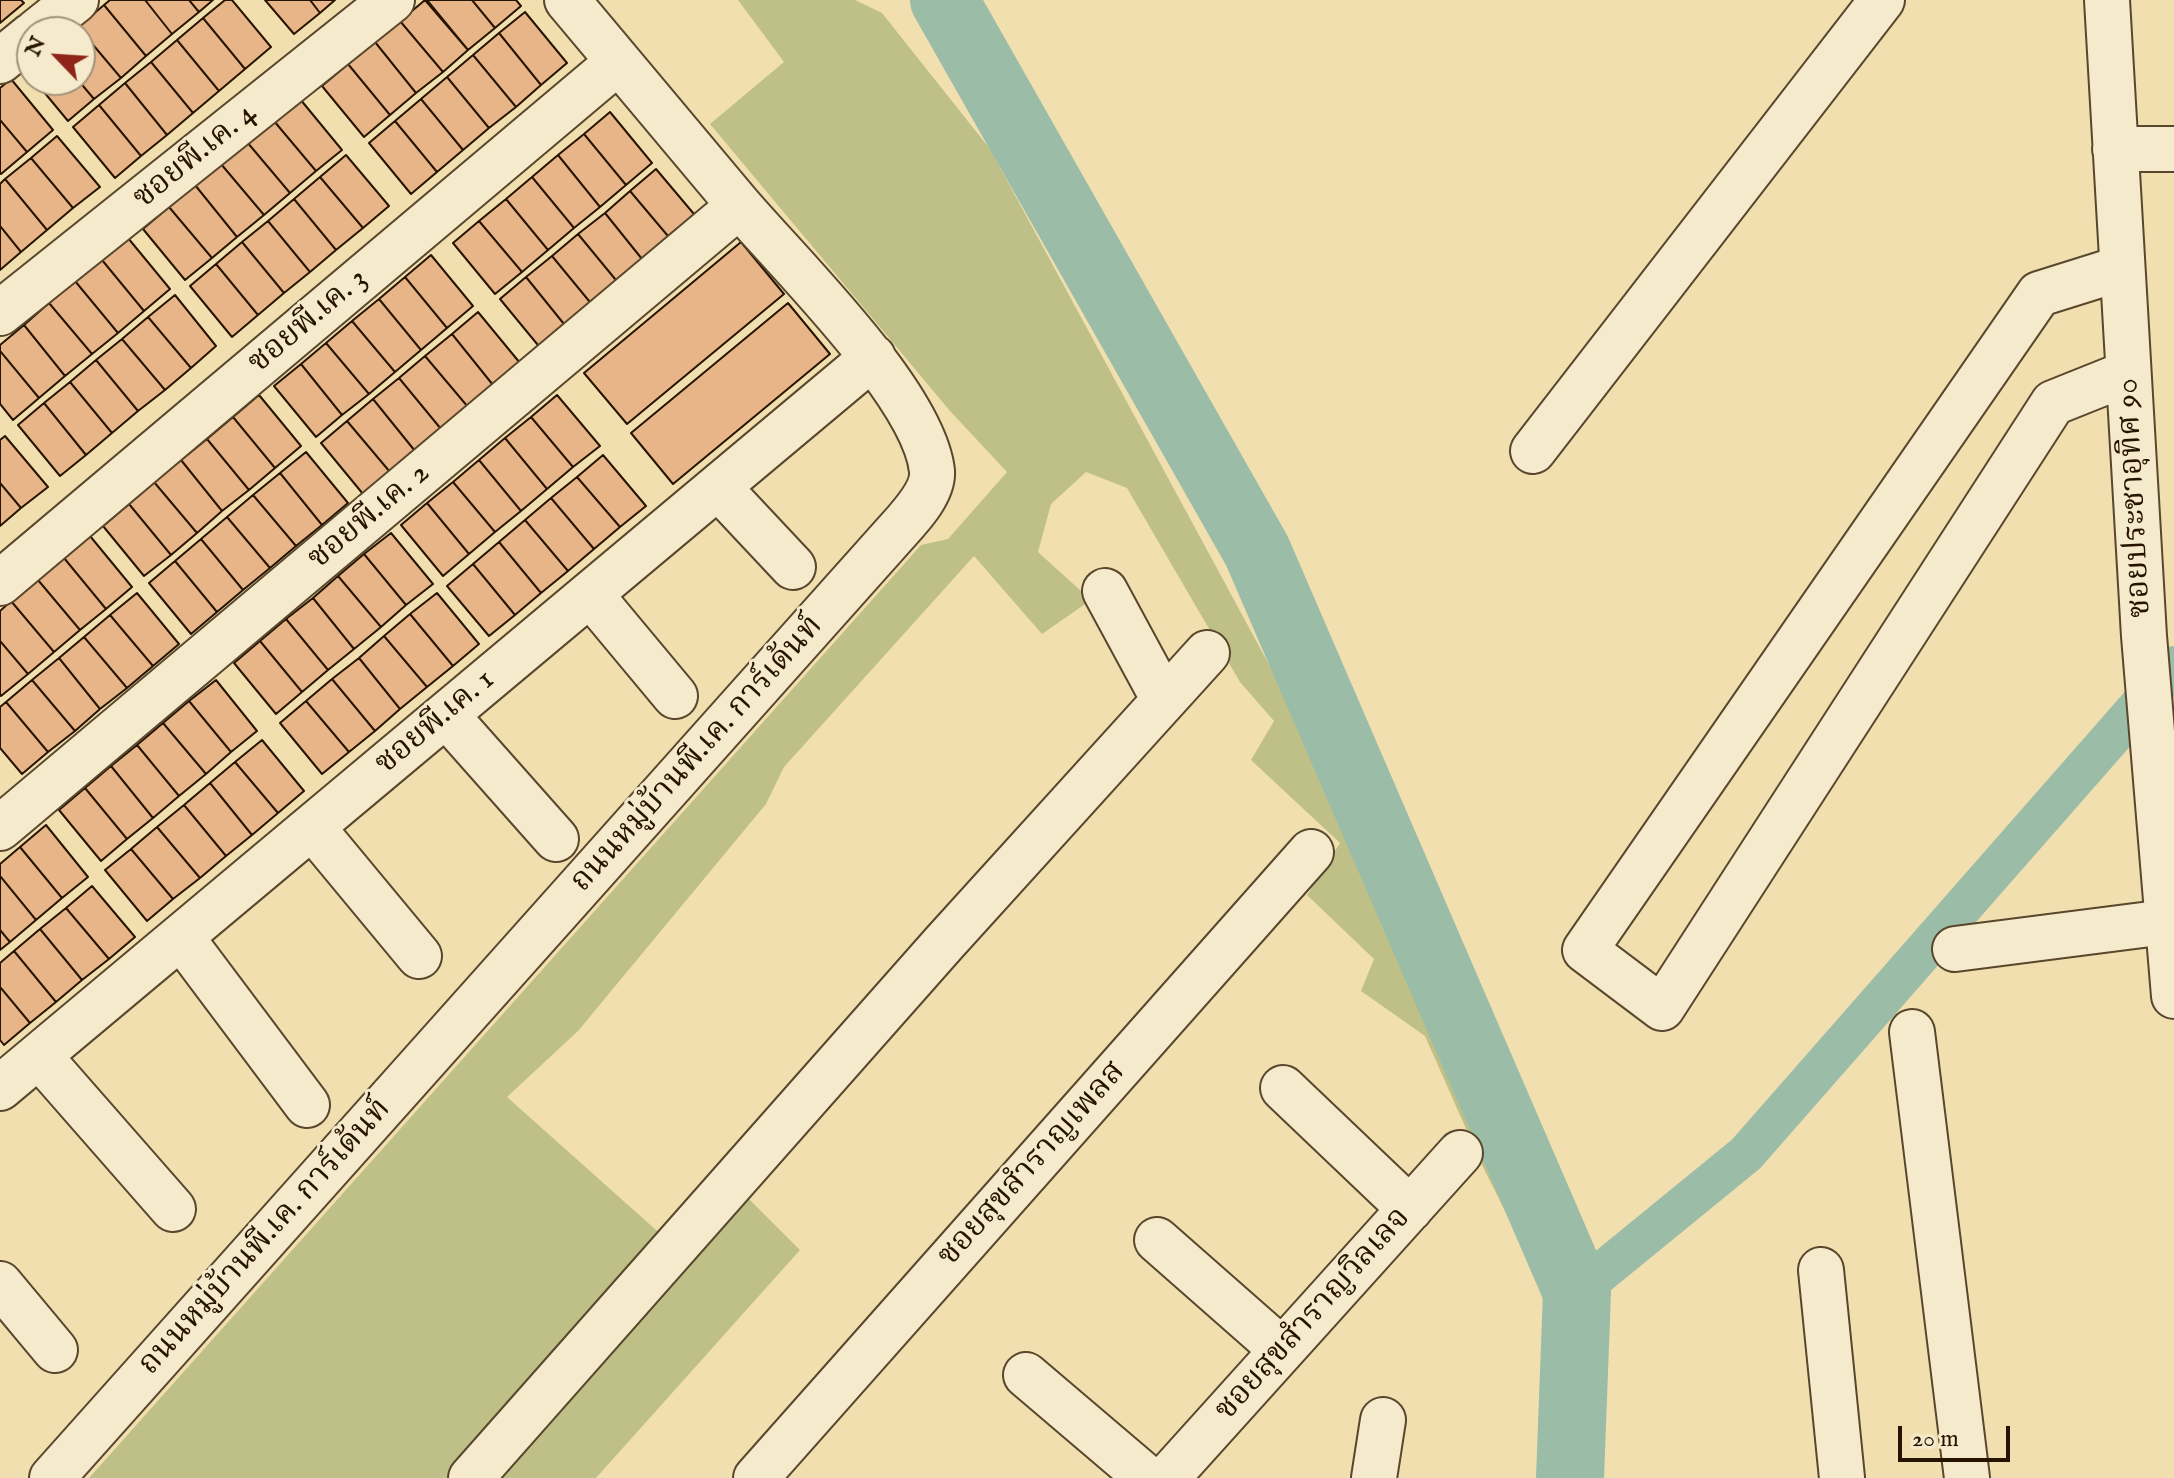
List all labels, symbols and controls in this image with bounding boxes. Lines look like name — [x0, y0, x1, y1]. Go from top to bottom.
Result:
north arrow — [16, 16, 96, 96]
text: N — [19, 32, 53, 61]
street label: ซอยพี.เค. 4 — [126, 96, 266, 218]
street label: ซอยพี.เค. 3 — [241, 261, 377, 383]
street label: ซอยประชาอุทิศ 90 — [2111, 377, 2161, 619]
street label: ซอยพี.เค. 2 — [301, 455, 439, 579]
street label: ถนนหมู่บ้านพี.เค. การ์เด้นท์ — [564, 609, 832, 901]
street label: ซอยพี.เค. 1 — [368, 662, 504, 784]
street label: ซอยสุขสำราญเพลส — [931, 1055, 1135, 1275]
street label: ถนนหมู่บ้านพี.เค. การ์เด้นท์ — [132, 1092, 400, 1384]
street label: ซอยสุขสำราญวิลเลจ — [1208, 1200, 1420, 1430]
scale bar — [1902, 1410, 2014, 1460]
text: 20 m — [1912, 1424, 1959, 1455]

